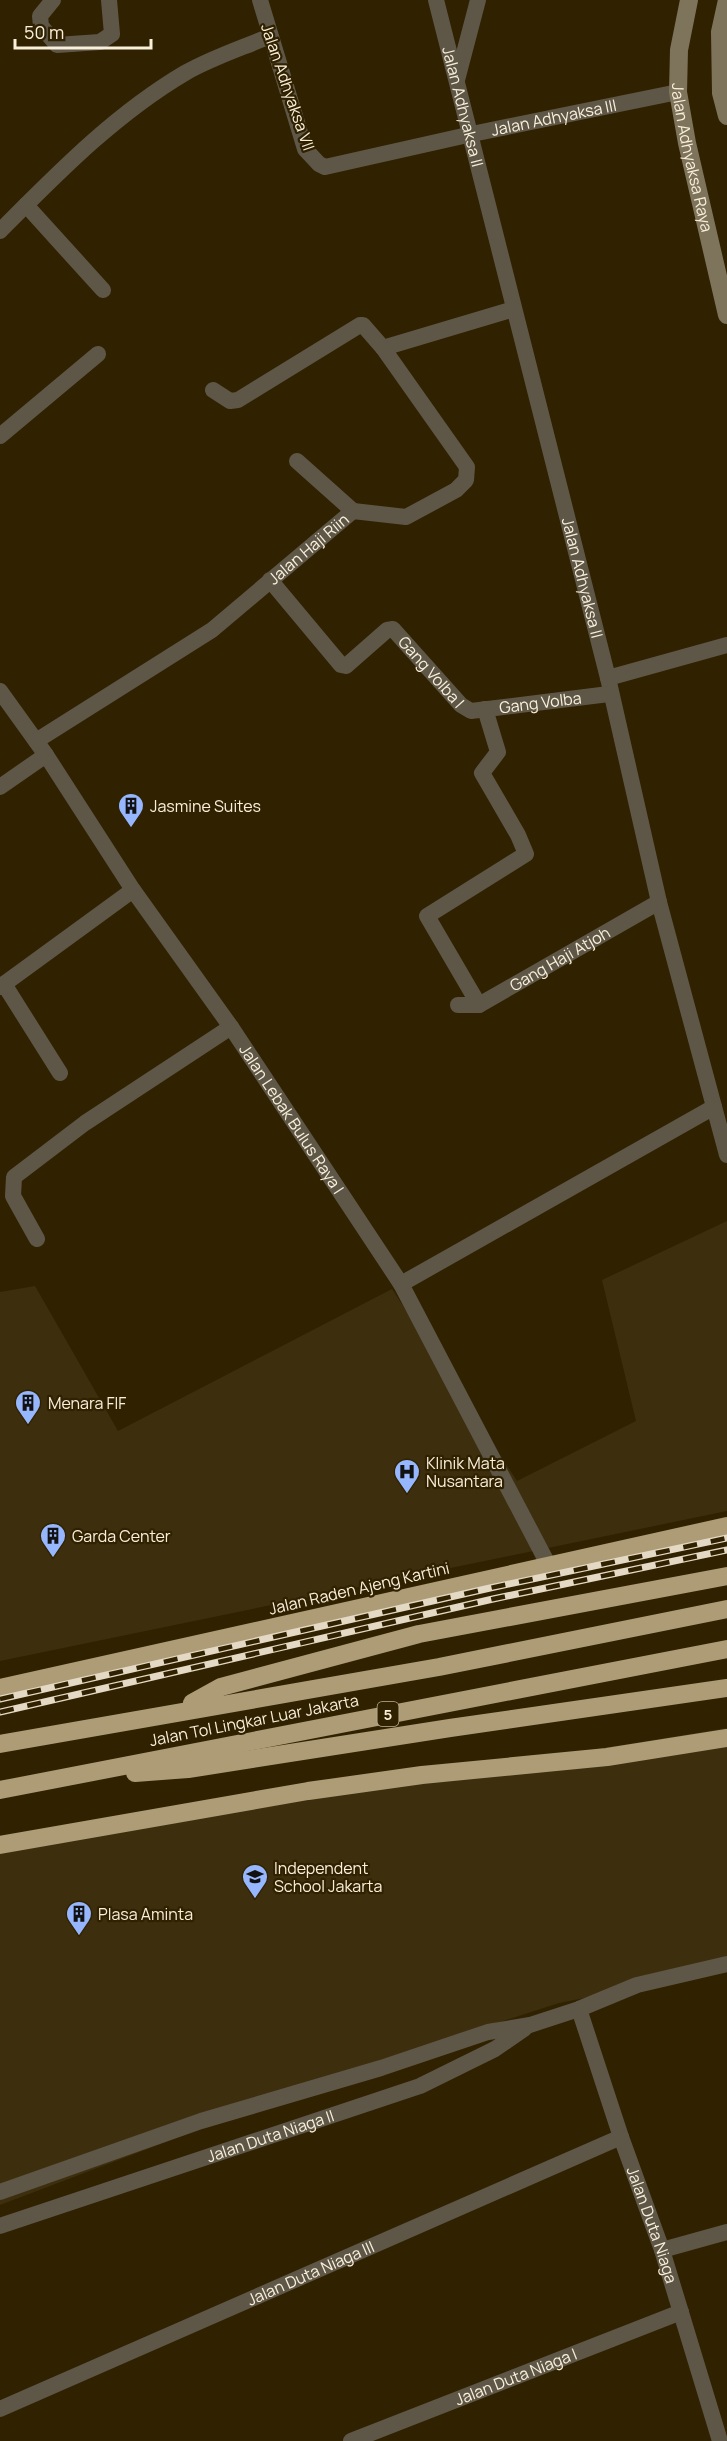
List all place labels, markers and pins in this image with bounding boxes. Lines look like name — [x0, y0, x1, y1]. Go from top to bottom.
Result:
building icon: Jasmine Suites — [116, 791, 146, 829]
place label: Jasmine Suites — [150, 795, 261, 817]
building icon: Menara FIF — [13, 1388, 43, 1426]
place label: Menara FIF — [48, 1392, 126, 1414]
place label: Klinik Mata Nusantara — [426, 1452, 505, 1492]
hospital icon: Klinik Mata Nusantara — [392, 1457, 422, 1495]
building icon: Garda Center — [38, 1521, 68, 1559]
place label: Garda Center — [72, 1525, 171, 1547]
place label: Independent School Jakarta — [274, 1857, 382, 1897]
school or university icon: Independent School Jakarta — [240, 1862, 270, 1900]
building icon: Plasa Aminta — [64, 1899, 94, 1937]
place label: Plasa Aminta — [98, 1903, 193, 1925]

